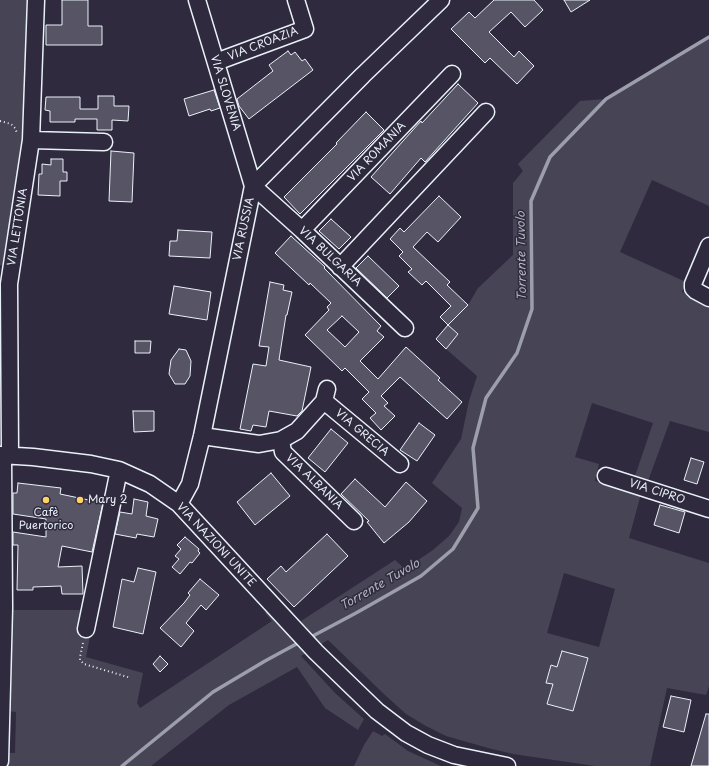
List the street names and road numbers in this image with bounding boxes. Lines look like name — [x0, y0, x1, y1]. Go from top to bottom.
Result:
street label: VIA CROAZIA — [226, 25, 300, 63]
street label: VIA SLOVENIA — [207, 53, 243, 133]
street label: VIA ROMANIA — [345, 119, 409, 185]
street label: VIA LETTONIA — [5, 187, 31, 267]
street label: VIA RUSSIA — [231, 196, 257, 262]
street label: VIA BULGARIA — [296, 225, 364, 289]
street label: VIA GRECIA — [332, 407, 392, 459]
street label: VIA ALBANIA — [283, 452, 345, 512]
street label: VIA CIPRO — [627, 477, 687, 507]
street label: VIA NAZIONI UNITE — [174, 500, 258, 590]

